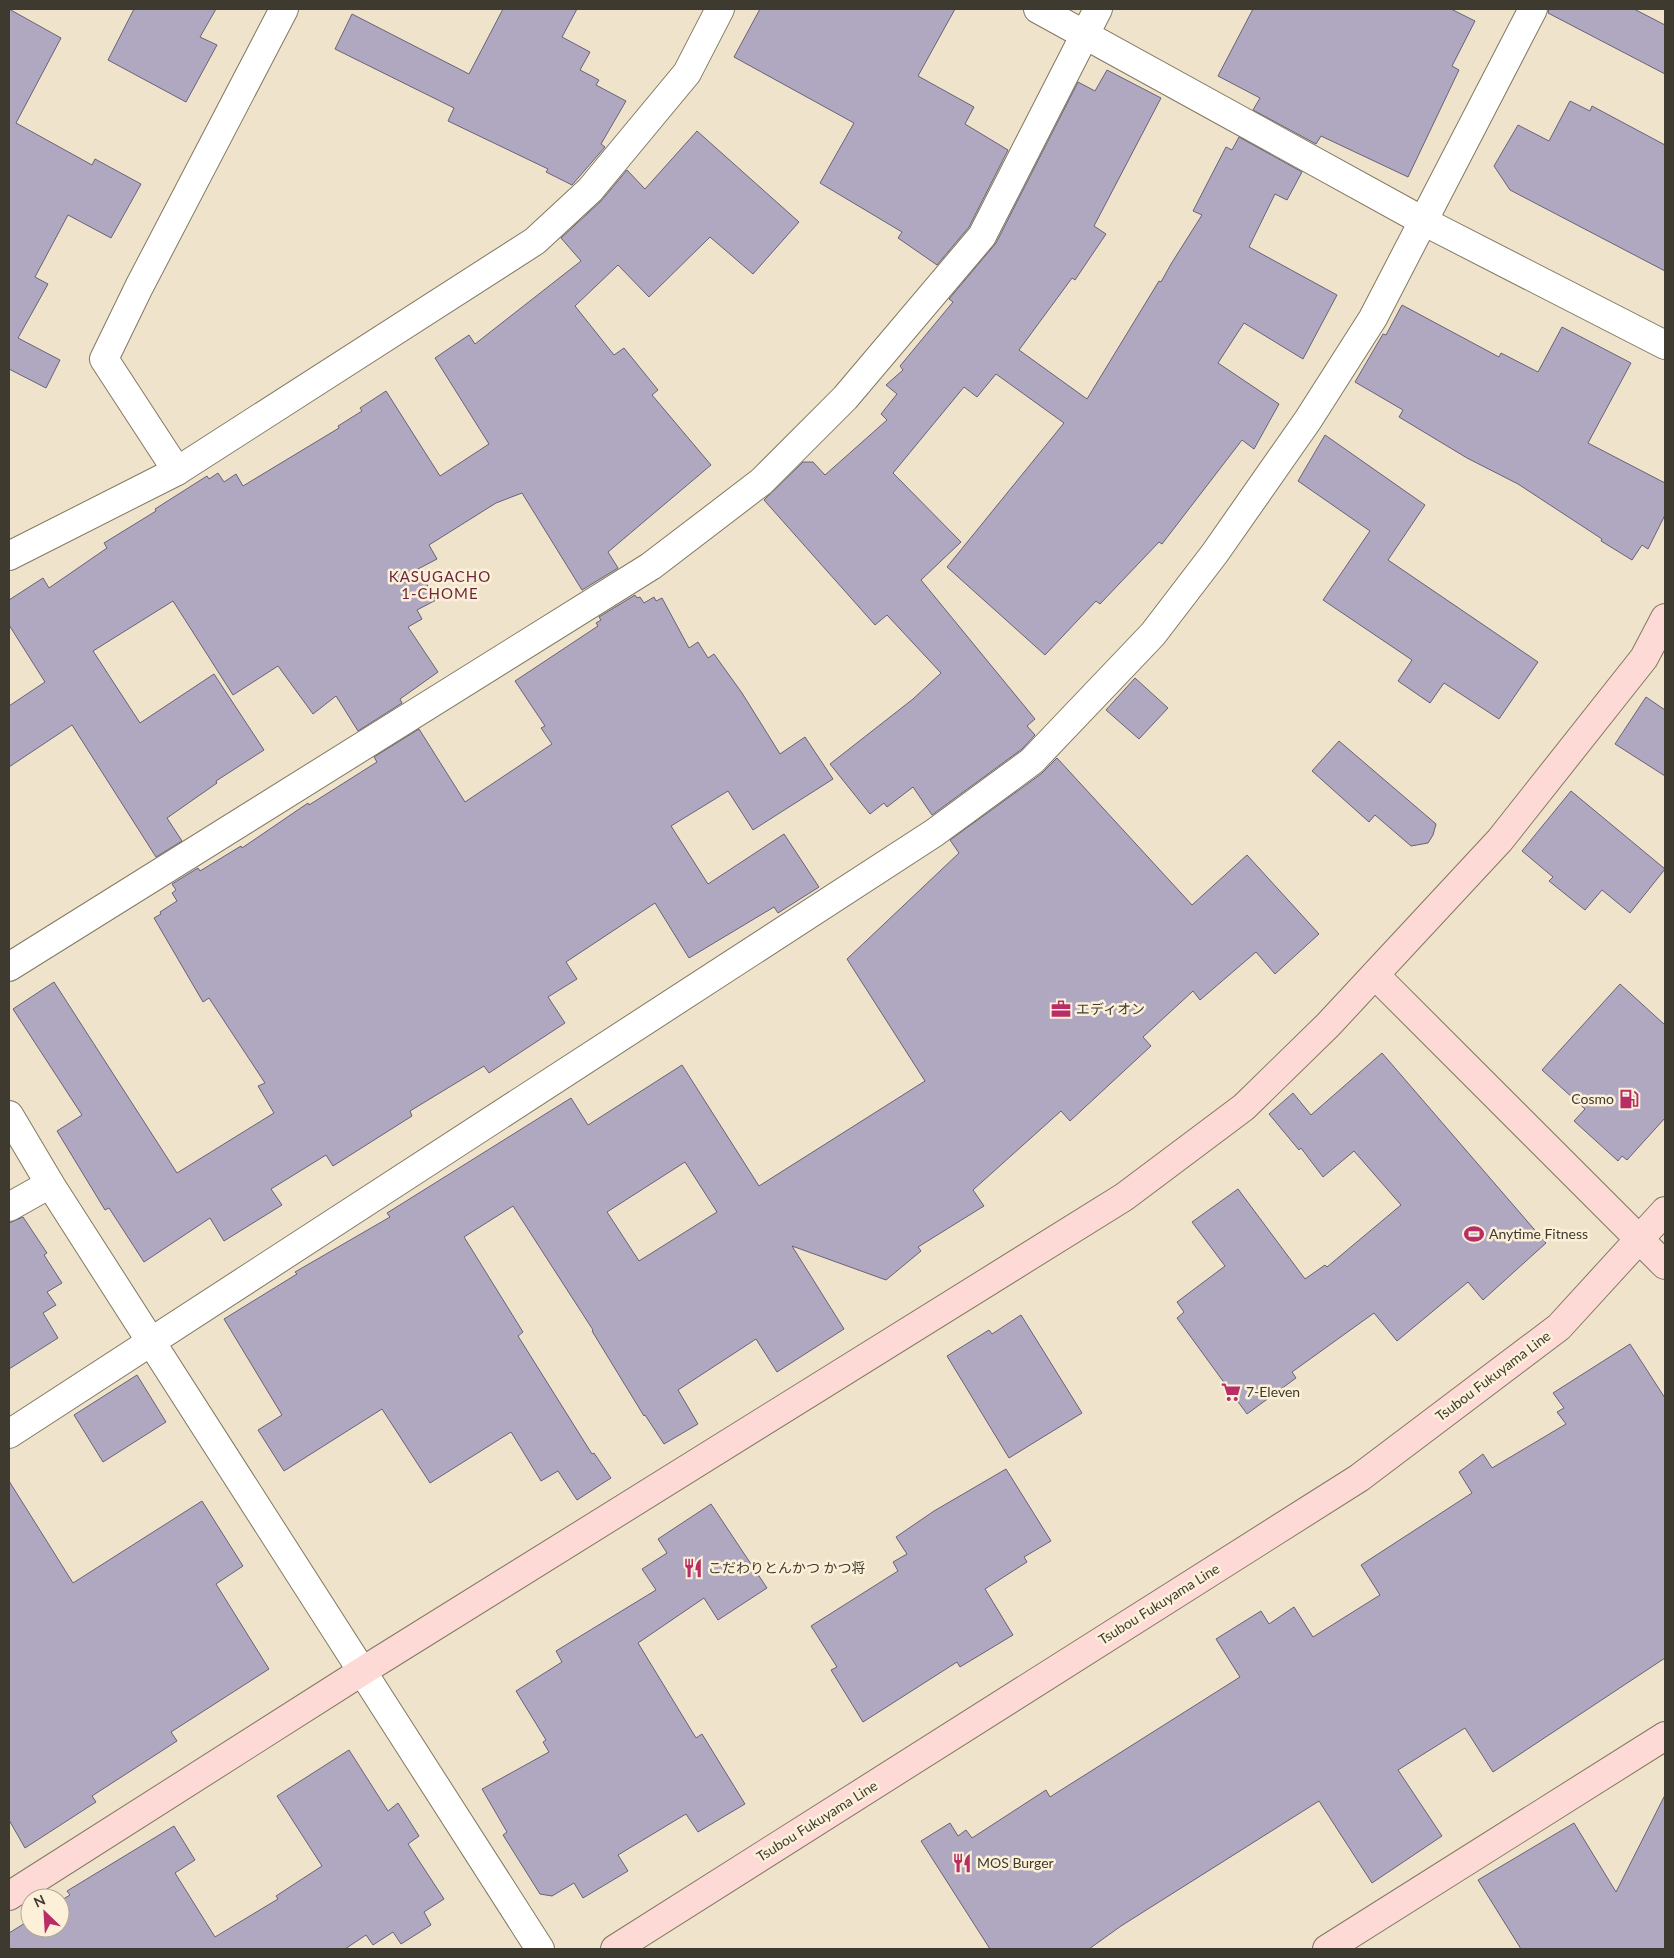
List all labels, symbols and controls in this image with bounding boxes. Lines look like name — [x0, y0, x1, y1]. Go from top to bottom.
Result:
district label: KASUGACHO 1-CHOME — [389, 567, 491, 602]
office icon: エディオン — [1050, 998, 1072, 1020]
place label: エディオン — [1076, 1000, 1145, 1017]
fuel station icon: Cosmo — [1618, 1088, 1640, 1110]
place label: Cosmo — [1571, 1090, 1614, 1107]
sports icon: Anytime Fitness — [1463, 1223, 1485, 1245]
place label: Anytime Fitness — [1489, 1225, 1588, 1242]
street label: Tsubou Fukuyama Line — [1432, 1327, 1554, 1424]
supermarket icon: 7-Eleven — [1220, 1381, 1242, 1403]
place label: 7-Eleven — [1246, 1383, 1300, 1400]
restaurant icon: こだわりとんかつ かつ将 — [682, 1557, 704, 1579]
place label: こだわりとんかつ かつ将 — [708, 1559, 866, 1576]
street label: Tsubou Fukuyama Line — [1095, 1559, 1222, 1648]
street label: Tsubou Fukuyama Line — [753, 1776, 880, 1865]
restaurant icon: MOS Burger — [951, 1852, 973, 1874]
place label: MOS Burger — [977, 1854, 1054, 1871]
north arrow — [20, 1888, 70, 1938]
text: N — [31, 1891, 48, 1911]

